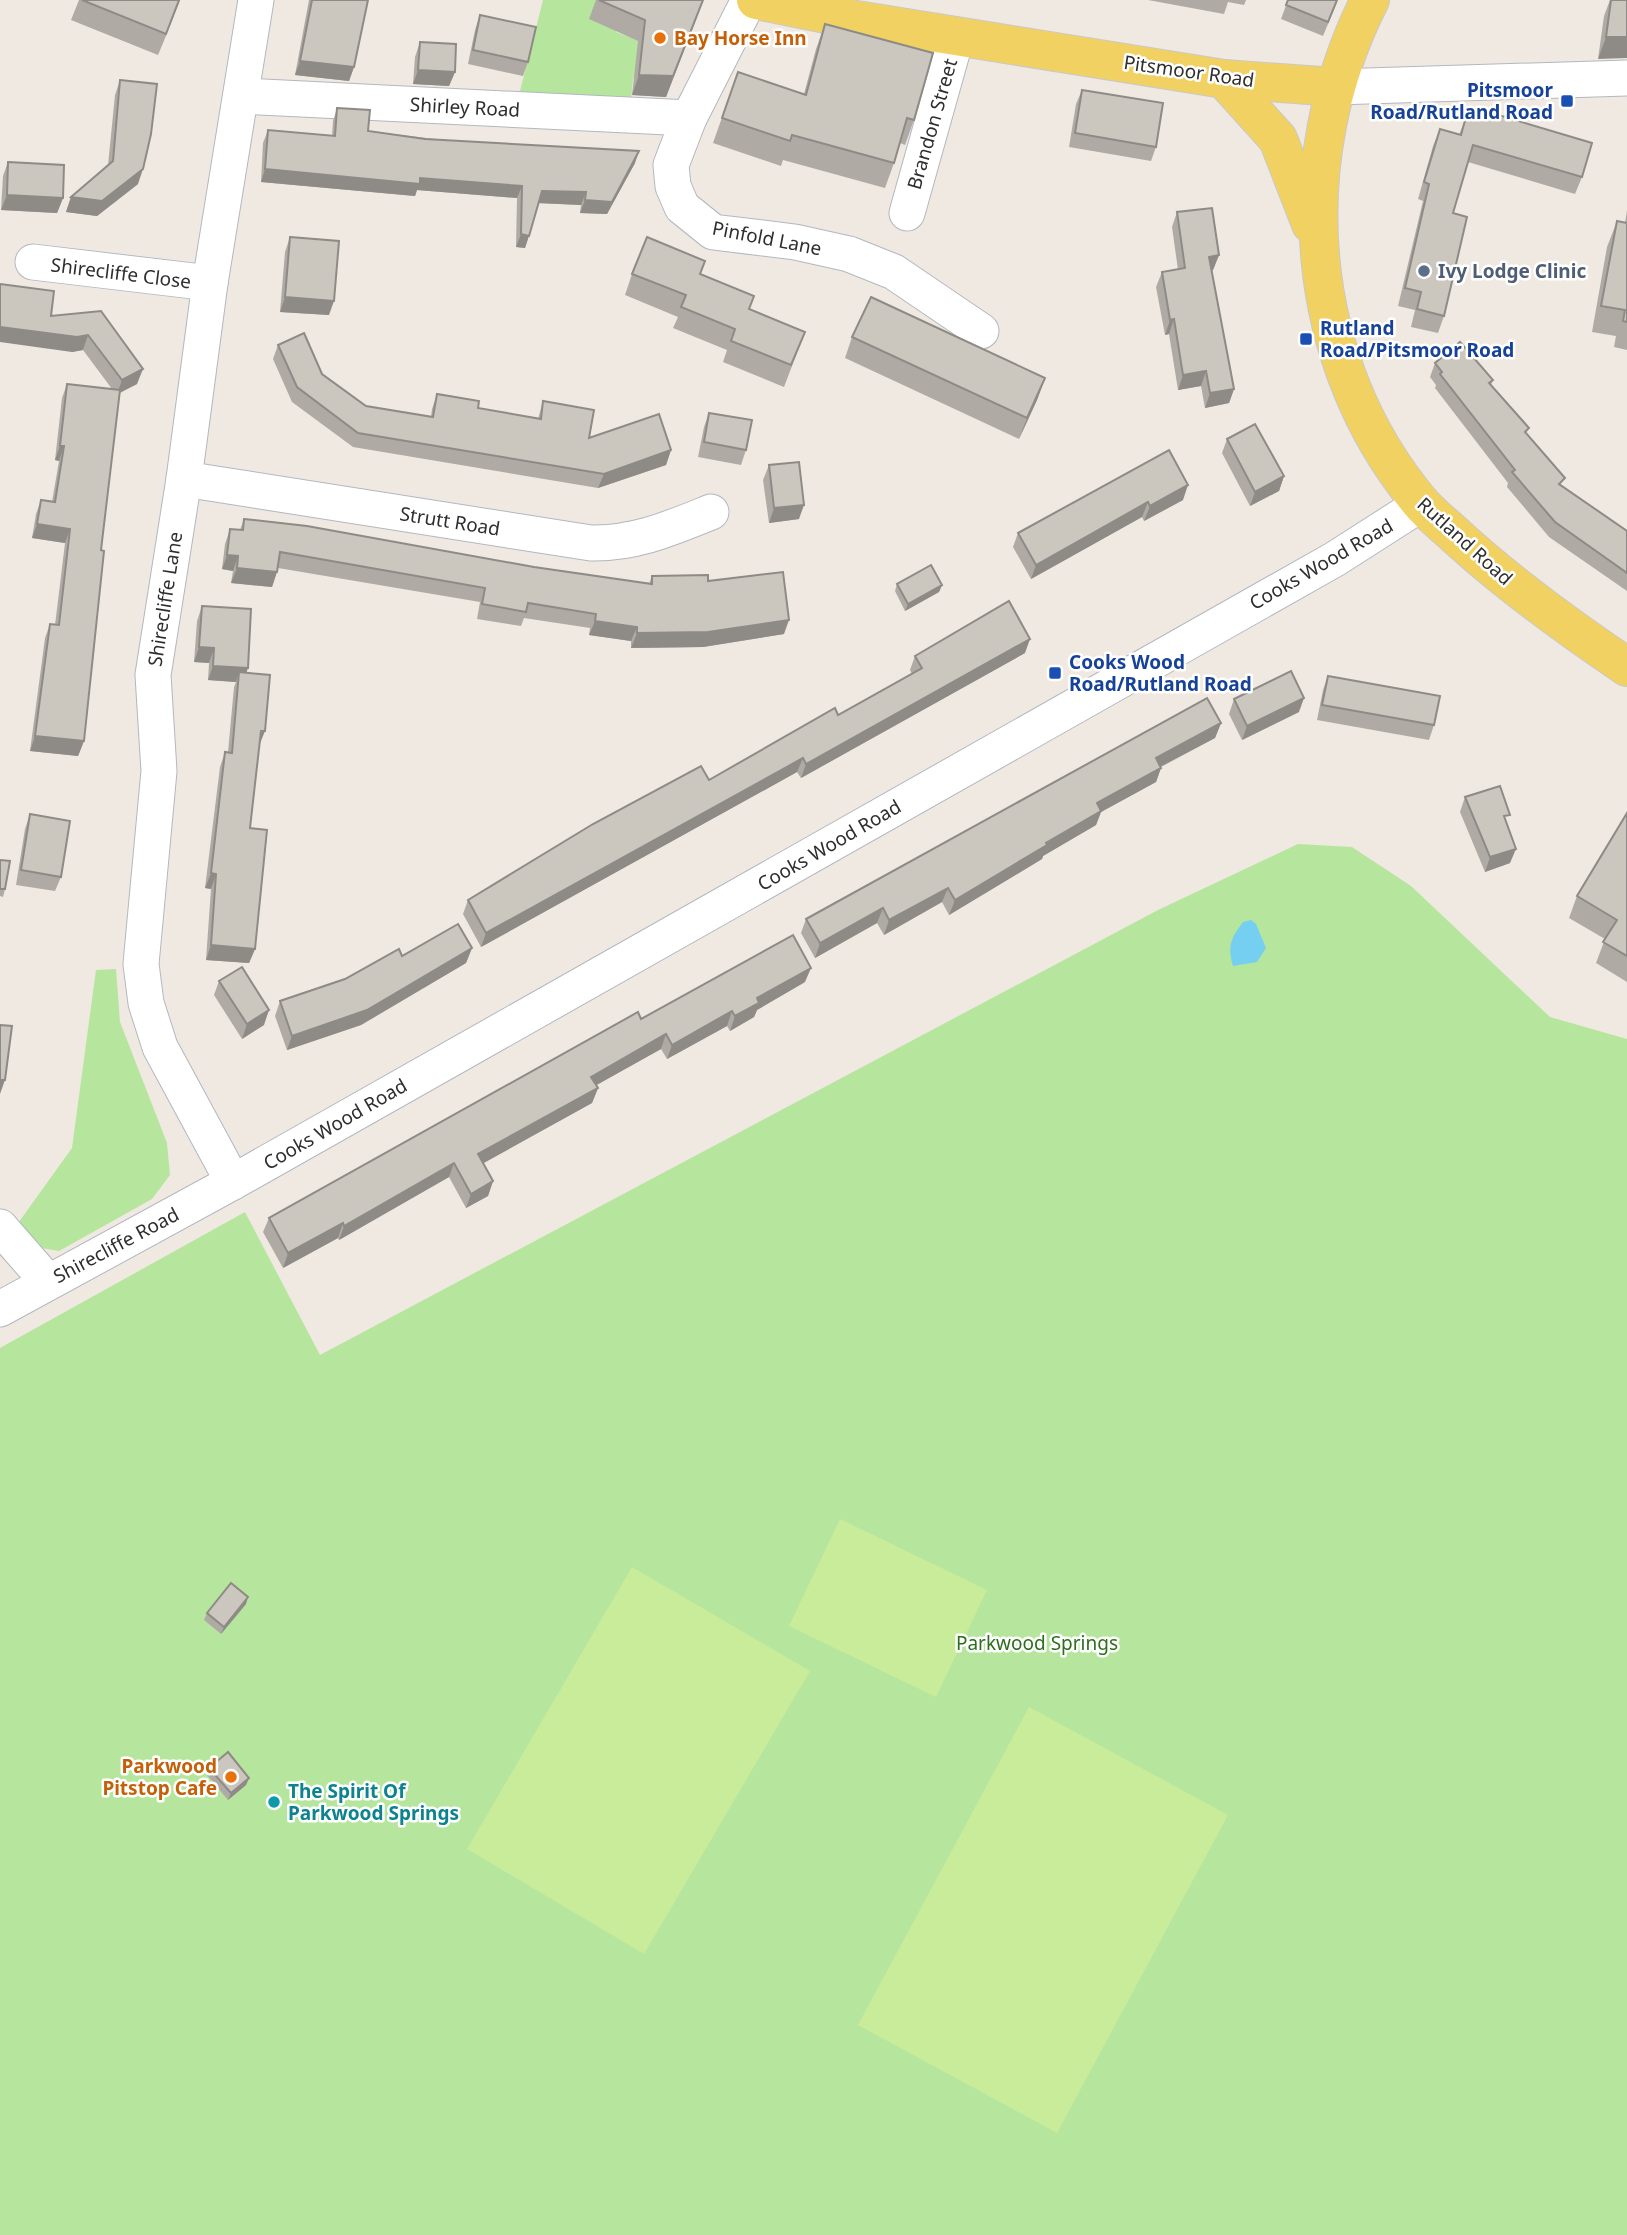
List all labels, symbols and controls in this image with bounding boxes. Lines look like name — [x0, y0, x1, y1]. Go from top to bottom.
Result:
place label: Bay Horse Inn — [674, 25, 807, 51]
marker: Bay Horse Inn — [652, 30, 668, 46]
street label: Pitsmoor Road — [1122, 49, 1256, 93]
street label: Brandon Street — [901, 55, 963, 193]
place label: Pitsmoor Road/Rutland Road — [1370, 77, 1553, 125]
street label: Shirley Road — [409, 91, 521, 123]
marker: Pitsmoor Road/Rutland Road — [1559, 93, 1575, 109]
street label: Pinfold Lane — [710, 215, 824, 261]
street label: Shirecliffe Close — [49, 251, 193, 295]
place label: Ivy Lodge Clinic — [1438, 258, 1586, 284]
marker: Ivy Lodge Clinic — [1416, 263, 1432, 279]
place label: Rutland Road/Pitsmoor Road — [1320, 315, 1514, 363]
marker: Rutland Road/Pitsmoor Road — [1298, 331, 1314, 347]
street label: Rutland Road — [1412, 491, 1518, 591]
street label: Strutt Road — [398, 500, 502, 542]
street label: Cooks Wood Road — [1244, 512, 1398, 616]
street label: Shirecliffe Lane — [142, 530, 188, 668]
place label: Cooks Wood Road/Rutland Road — [1069, 649, 1252, 697]
marker: Cooks Wood Road/Rutland Road — [1047, 665, 1063, 681]
street label: Cooks Wood Road — [752, 793, 906, 897]
street label: Cooks Wood Road — [258, 1072, 412, 1176]
street label: Shirecliffe Road — [49, 1201, 183, 1289]
park label: Parkwood Springs — [956, 1630, 1118, 1656]
place label: Parkwood Pitstop Cafe — [102, 1753, 217, 1801]
marker: Parkwood Pitstop Cafe — [223, 1769, 239, 1785]
place label: The Spirit Of Parkwood Springs — [288, 1778, 459, 1826]
marker: The Spirit Of Parkwood Springs — [266, 1794, 282, 1810]

